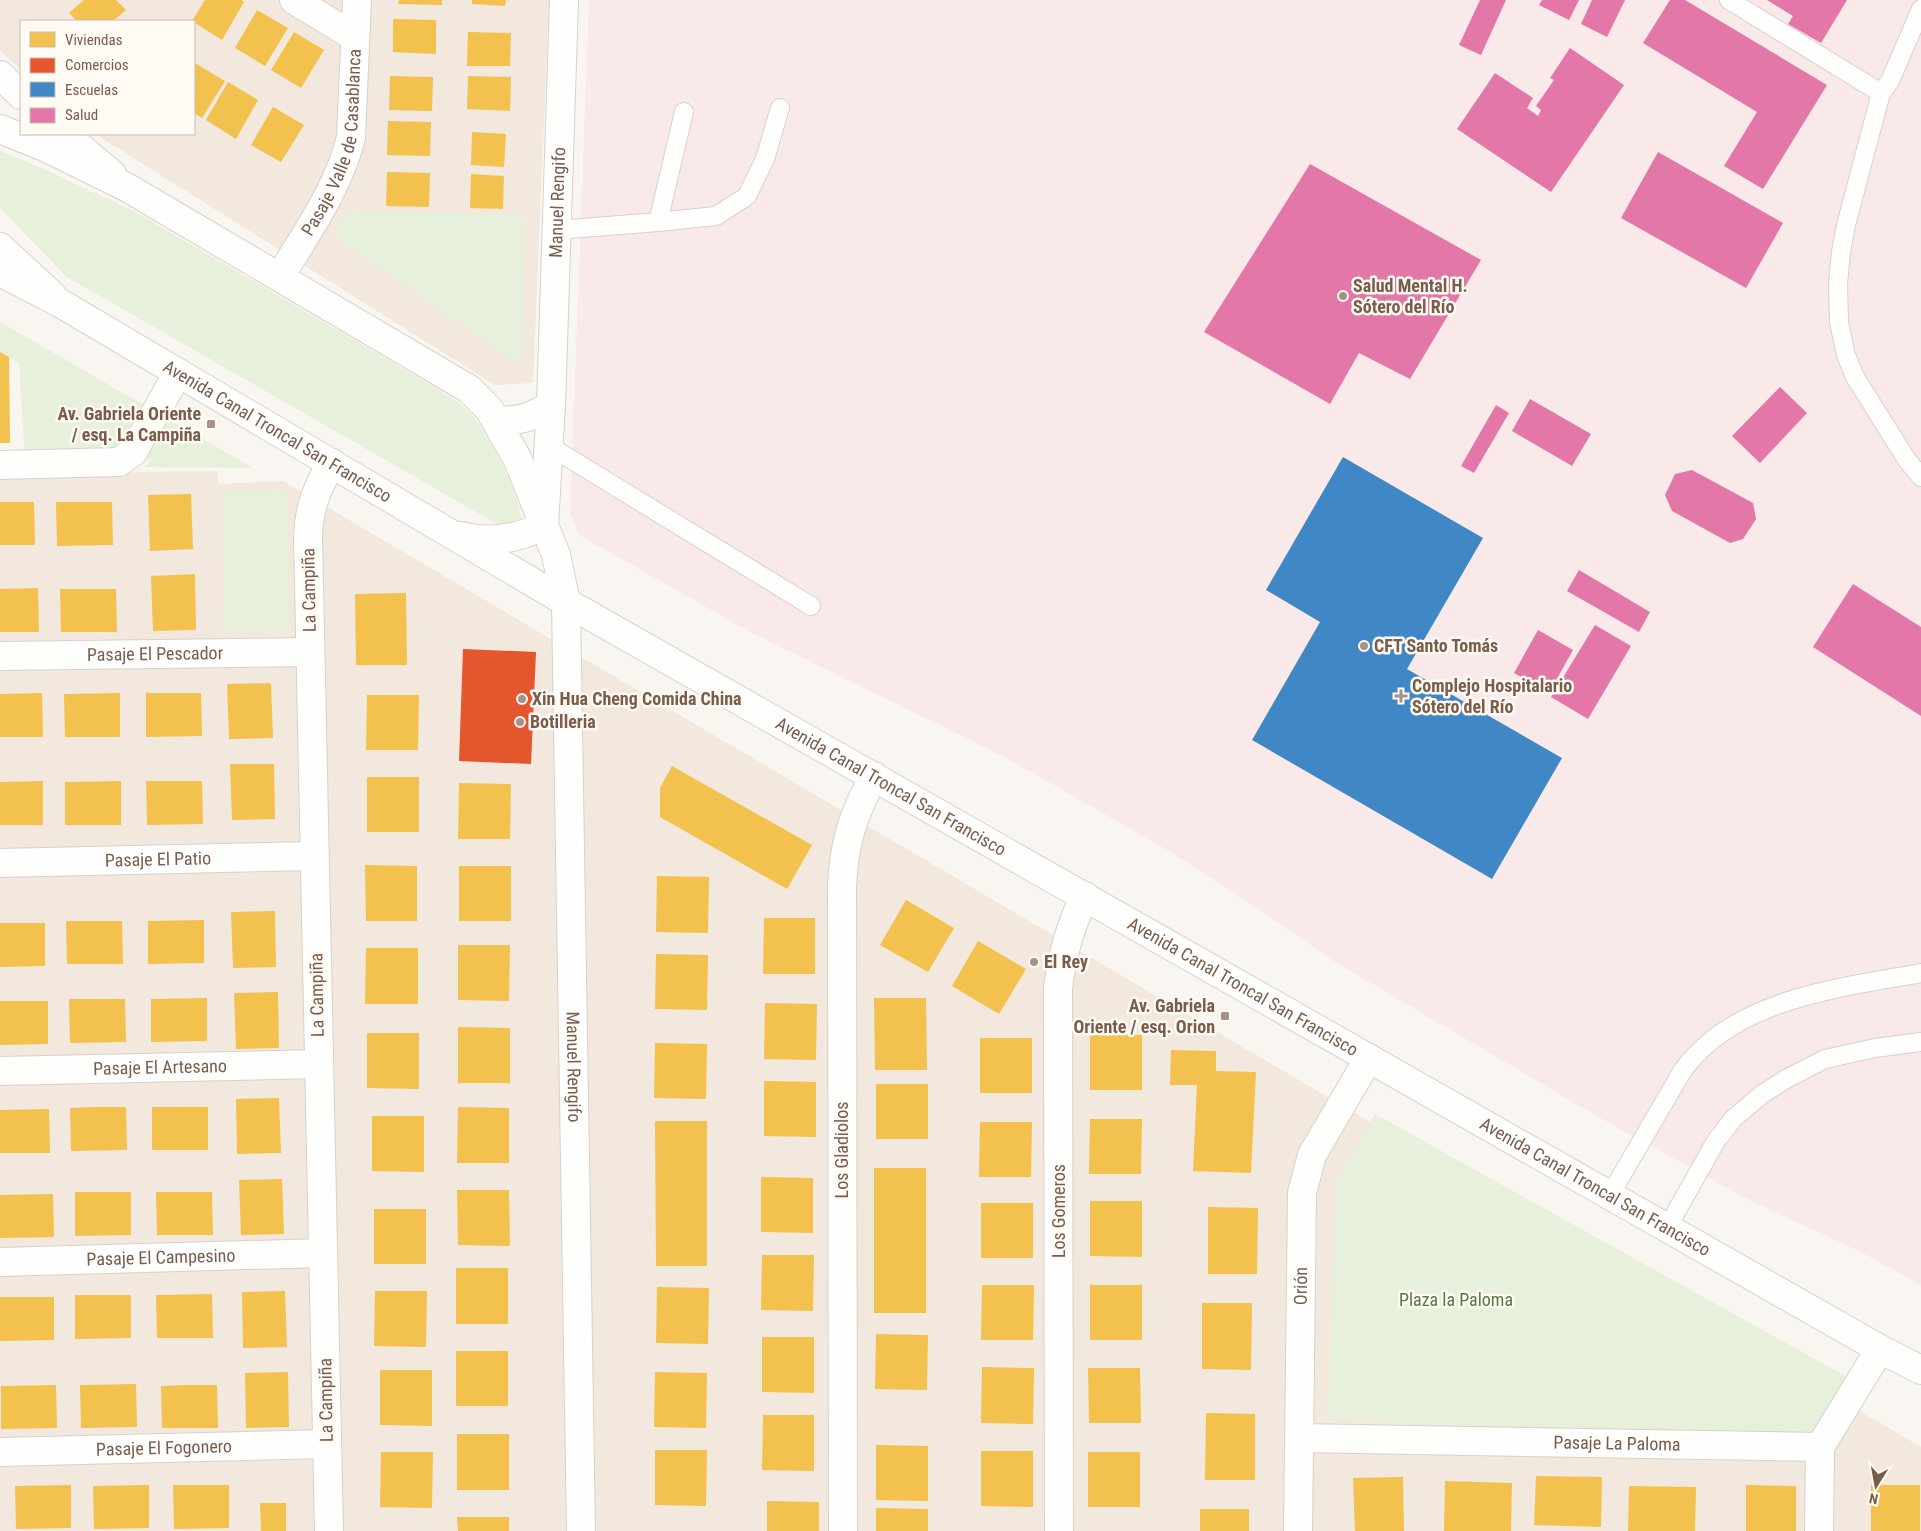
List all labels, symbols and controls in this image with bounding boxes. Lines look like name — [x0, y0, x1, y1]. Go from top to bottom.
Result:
legend — [20, 20, 195, 135]
text: Viviendas — [65, 31, 123, 49]
street label: Pasaje Valle de Casablanca — [297, 48, 365, 239]
text: Comercios — [65, 56, 129, 74]
text: Escuelas — [65, 81, 118, 99]
text: Salud — [65, 106, 98, 124]
street label: Manuel Rengifo — [545, 147, 569, 258]
place label: Salud Mental H. Sótero del Río — [1353, 275, 1468, 317]
marker: Salud Mental H. Sótero del Río — [1337, 290, 1349, 302]
street label: Avenida Canal Troncal San Francisco — [160, 355, 396, 507]
place label: Av. Gabriela Oriente / esq. La Campiña — [58, 403, 201, 445]
marker: Av. Gabriela Oriente / esq. La Campiña — [205, 418, 217, 430]
street label: La Campiña — [297, 548, 320, 632]
place label: CFT Santo Tomás — [1374, 635, 1498, 656]
marker: CFT Santo Tomás — [1358, 640, 1370, 652]
street label: Pasaje El Pescador — [87, 642, 224, 665]
place label: Complejo Hospitalario Sótero del Río — [1412, 675, 1572, 717]
place label: Xin Hua Cheng Comida China — [532, 688, 742, 709]
marker: Complejo Hospitalario Sótero del Río — [1394, 689, 1408, 703]
marker: Xin Hua Cheng Comida China — [516, 693, 528, 705]
place label: Botilleria — [530, 711, 596, 732]
street label: Avenida Canal Troncal San Francisco — [772, 713, 1010, 860]
marker: Botilleria — [514, 716, 526, 728]
street label: Pasaje El Patio — [105, 847, 211, 871]
street label: Avenida Canal Troncal San Francisco — [1124, 913, 1362, 1060]
place label: El Rey — [1044, 951, 1088, 972]
street label: La Campiña — [305, 953, 328, 1037]
marker: El Rey — [1028, 956, 1040, 968]
place label: Av. Gabriela Oriente / esq. Orion — [1073, 995, 1215, 1037]
marker: Av. Gabriela Oriente / esq. Orion — [1219, 1010, 1231, 1022]
street label: Manuel Rengifo — [563, 1011, 585, 1123]
street label: Pasaje El Artesano — [93, 1055, 227, 1079]
street label: Los Gladiolos — [831, 1102, 852, 1198]
street label: Avenida Canal Troncal San Francisco — [1476, 1113, 1714, 1260]
street label: Los Gomeros — [1048, 1164, 1069, 1258]
street label: Pasaje El Campesino — [86, 1244, 236, 1270]
street label: Orión — [1290, 1267, 1311, 1305]
park label: Plaza la Paloma — [1399, 1289, 1513, 1310]
street label: La Campiña — [314, 1358, 337, 1442]
street label: Pasaje La Paloma — [1553, 1431, 1681, 1455]
street label: Pasaje El Fogonero — [96, 1435, 232, 1460]
north arrow — [1851, 1461, 1901, 1511]
text: N — [1868, 1490, 1879, 1507]

